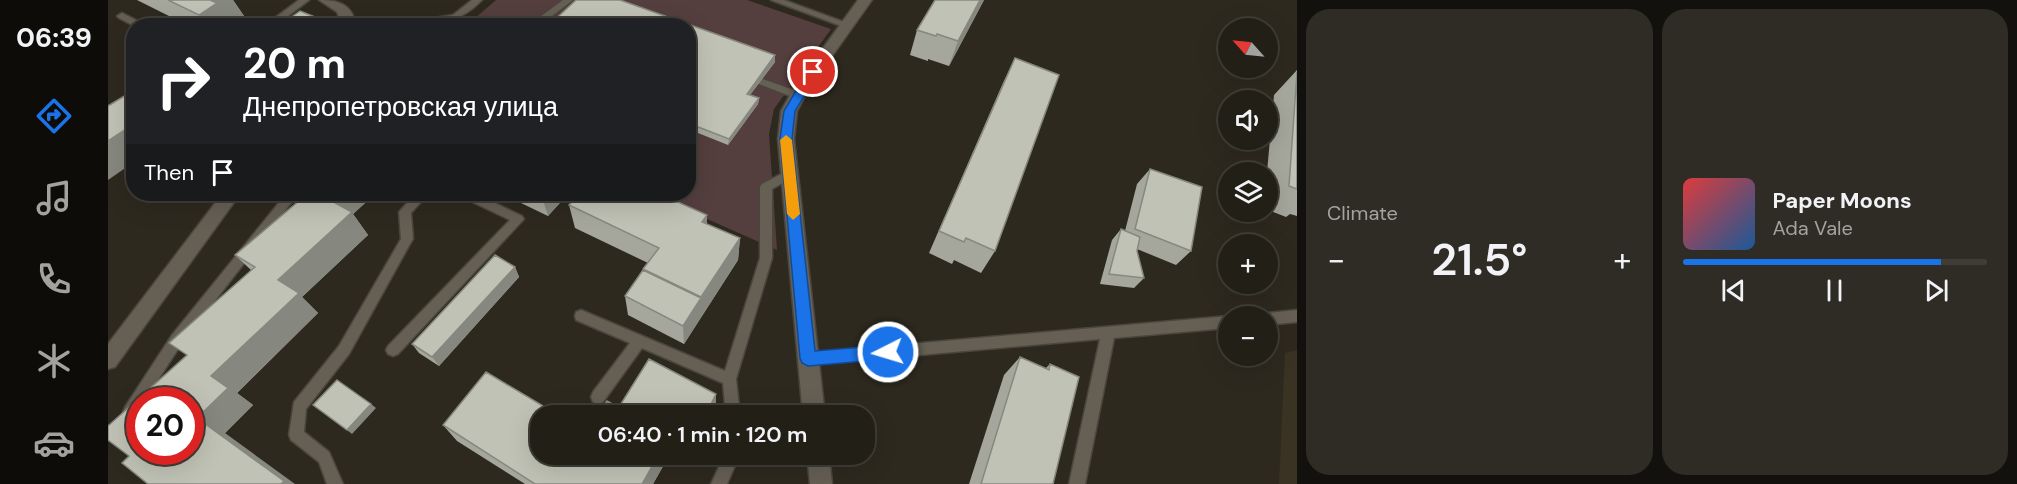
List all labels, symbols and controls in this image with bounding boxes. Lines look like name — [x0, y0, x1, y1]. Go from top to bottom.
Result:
north arrow — [1218, 18, 1278, 78]
map controls — [1218, 18, 1278, 366]
text: 06:39 — [16, 20, 92, 55]
text: 20 m — [243, 36, 346, 91]
icon: right — [144, 42, 222, 120]
pin — [787, 46, 838, 97]
icon: arrive — [796, 55, 829, 88]
text: Днепропетровская улица — [243, 89, 558, 124]
button: sound — [1218, 90, 1278, 150]
icon: directions — [33, 95, 75, 137]
icon: arrive — [206, 156, 239, 189]
text: Then — [144, 158, 194, 187]
button: layers — [1218, 162, 1278, 222]
icon: music — [33, 177, 75, 219]
text: Paper Moons — [1773, 186, 1912, 215]
text: Climate — [1327, 200, 1398, 226]
text: Ada Vale — [1773, 215, 1853, 241]
text: 21.5° — [1431, 230, 1527, 289]
button: + — [1218, 234, 1278, 294]
text: − — [1327, 238, 1345, 281]
text: + — [1613, 238, 1632, 281]
icon: phone — [33, 258, 75, 300]
icon: previous — [1717, 274, 1750, 307]
icon: pause — [1818, 274, 1851, 307]
icon: next — [1920, 274, 1953, 307]
button: − — [1218, 306, 1278, 366]
position arrow — [856, 320, 920, 384]
icon: climate — [33, 340, 75, 382]
speed limit sign: 20 — [126, 387, 204, 465]
text: 06:40 · 1 min · 120 m — [598, 420, 807, 449]
icon: car — [33, 422, 75, 464]

